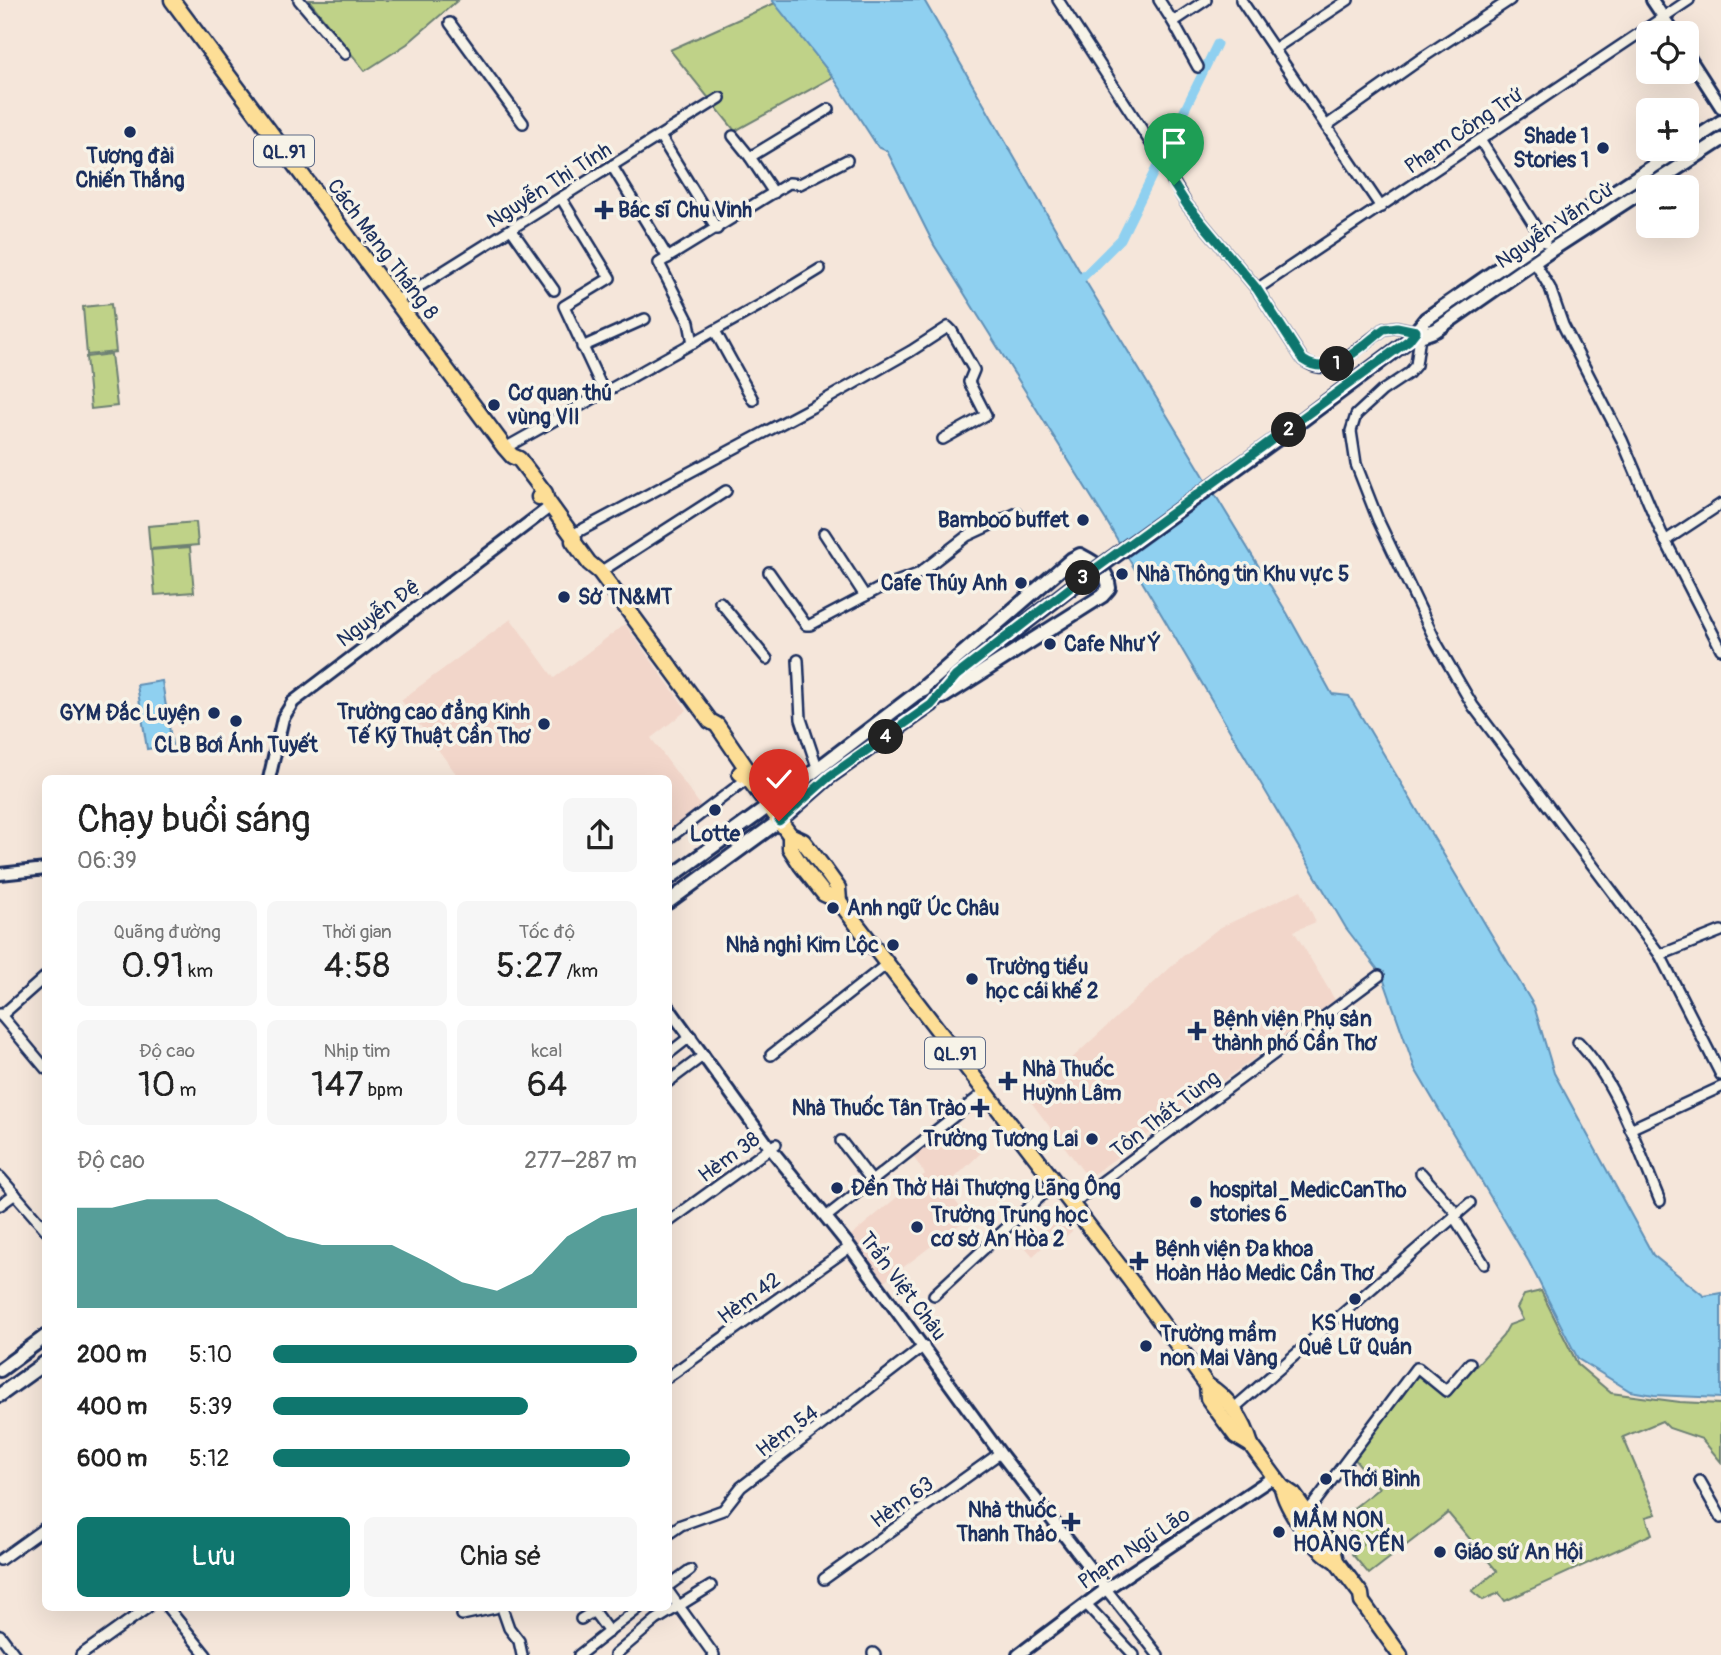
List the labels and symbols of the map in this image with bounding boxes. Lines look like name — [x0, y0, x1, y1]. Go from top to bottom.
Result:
street label: Phạm Công Trứ — [1399, 81, 1529, 180]
pin — [1144, 113, 1204, 185]
place label: Shade 1 Stories 1 — [1513, 123, 1589, 174]
marker: Tượng đài Chiến Thắng — [122, 124, 138, 140]
road number: QL.91 — [254, 136, 314, 167]
street label: Nguyễn Thị Tính — [482, 136, 617, 235]
marker: Shade 1 Stories 1 — [1595, 140, 1611, 156]
place label: Tượng đài Chiến Thắng — [75, 143, 185, 194]
street label: Cách Mạng Tháng 8 — [321, 174, 444, 325]
street label: Nguyễn Văn Cừ — [1491, 176, 1620, 275]
place label: Bác sĩ Chu Vinh — [618, 197, 752, 224]
marker: Bác sĩ Chu Vinh — [596, 202, 612, 218]
pin: 1 — [1320, 346, 1354, 382]
place label: Cơ quan thú vùng VII — [507, 380, 612, 431]
marker: Cơ quan thú vùng VII — [486, 397, 502, 413]
pin: 2 — [1272, 412, 1306, 448]
place label: Bamboo buffet — [938, 507, 1070, 534]
marker: Bamboo buffet — [1075, 512, 1091, 528]
pin: 3 — [1066, 560, 1100, 596]
place label: Nhà Thông tin Khu vực 5 — [1136, 561, 1349, 588]
marker: Nhà Thông tin Khu vực 5 — [1114, 566, 1130, 582]
place label: Cafe Thúy Anh — [881, 570, 1007, 597]
street label: Nguyễn Đệ — [331, 573, 425, 653]
marker: Cafe Thúy Anh — [1013, 575, 1029, 591]
place label: Sở TN&MT — [578, 584, 673, 611]
marker: Sở TN&MT — [556, 589, 572, 605]
place label: Cafe Như Ý — [1064, 631, 1161, 658]
marker: Cafe Như Ý — [1042, 636, 1058, 652]
place label: Trường cao đẳng Kinh Tế Kỹ Thuật Cần Thơ — [336, 698, 531, 750]
place label: GYM Đắc Luyện — [60, 700, 200, 727]
marker: GYM Đắc Luyện — [206, 705, 222, 721]
marker: CLB Bơi Ánh Tuyết — [228, 713, 244, 729]
marker: Trường cao đẳng Kinh Tế Kỹ Thuật Cần Thơ — [536, 716, 552, 732]
pin: 4 — [868, 720, 903, 754]
place label: CLB Bơi Ánh Tuyết — [154, 731, 318, 759]
pin — [749, 749, 809, 821]
marker: Lotte — [707, 802, 723, 818]
place label: Lotte — [690, 821, 741, 848]
place label: Anh ngữ Úc Châu — [847, 895, 999, 922]
marker: Anh ngữ Úc Châu — [825, 900, 841, 916]
place label: Nhà nghỉ Kim Lộc — [725, 932, 879, 959]
marker: Nhà nghỉ Kim Lộc — [885, 937, 901, 953]
place label: Trường tiểu học cái khế 2 — [985, 954, 1099, 1005]
marker: Trường tiểu học cái khế 2 — [964, 971, 980, 987]
place label: Bệnh viện Phụ sản thành phố Cần Thơ — [1212, 1006, 1378, 1057]
marker: Bệnh viện Phụ sản thành phố Cần Thơ — [1187, 1021, 1207, 1041]
road number: QL.91 — [925, 1037, 985, 1068]
place label: Nhà Thuốc Huỳnh Lâm — [1022, 1055, 1122, 1107]
street label: Tôn Thất Tùng — [1105, 1065, 1225, 1164]
marker: Nhà Thuốc Huỳnh Lâm — [1000, 1073, 1016, 1089]
place label: Nhà Thuốc Tân Trào — [792, 1094, 967, 1122]
marker: Nhà Thuốc Tân Trào — [972, 1100, 988, 1116]
street label: Hèm 38 — [693, 1126, 766, 1189]
place label: Trường Tương Lai — [922, 1126, 1078, 1153]
marker: Trường Tương Lai — [1084, 1131, 1100, 1147]
place label: Đền Thờ Hải Thượng Lãng Ông — [851, 1174, 1121, 1202]
place label: hospital_MedicCanTho stories 6 — [1210, 1177, 1407, 1228]
marker: Đền Thờ Hải Thượng Lãng Ông — [829, 1180, 845, 1196]
marker: hospital_MedicCanTho stories 6 — [1188, 1194, 1204, 1210]
place label: Trường Trung học cơ sở An Hòa 2 — [930, 1202, 1089, 1253]
marker: Trường Trung học cơ sở An Hòa 2 — [909, 1219, 925, 1235]
street label: Trần Việt Châu — [853, 1226, 953, 1346]
place label: Bệnh viện Đa khoa Hoàn Hảo Medic Cần Thơ — [1155, 1236, 1375, 1287]
marker: Bệnh viện Đa khoa Hoàn Hảo Medic Cần Thơ — [1129, 1251, 1149, 1271]
street label: Hèm 42 — [712, 1266, 786, 1330]
marker: KS Hương Quê Lữ Quán — [1347, 1291, 1363, 1307]
place label: KS Hương Quê Lữ Quán — [1298, 1310, 1412, 1361]
place label: Trường mầm non Mai Vàng — [1159, 1320, 1278, 1372]
marker: Trường mầm non Mai Vàng — [1138, 1338, 1154, 1354]
street label: Hèm 54 — [751, 1399, 824, 1464]
place label: Thới Bình — [1339, 1466, 1420, 1493]
street label: Hèm 63 — [865, 1470, 939, 1534]
marker: Thới Bình — [1318, 1471, 1334, 1487]
place label: Nhà thuốc Thanh Thảo — [955, 1496, 1058, 1548]
street label: Phạm Ngũ Lão — [1073, 1501, 1195, 1596]
place label: MẦM NON HOÀNG YẾN — [1293, 1503, 1405, 1558]
marker: Nhà thuốc Thanh Thảo — [1063, 1514, 1079, 1530]
marker: MẦM NON HOÀNG YẾN — [1271, 1524, 1287, 1540]
place label: Giáo sứ An Hội — [1454, 1539, 1583, 1566]
marker: Giáo sứ An Hội — [1432, 1544, 1448, 1560]

